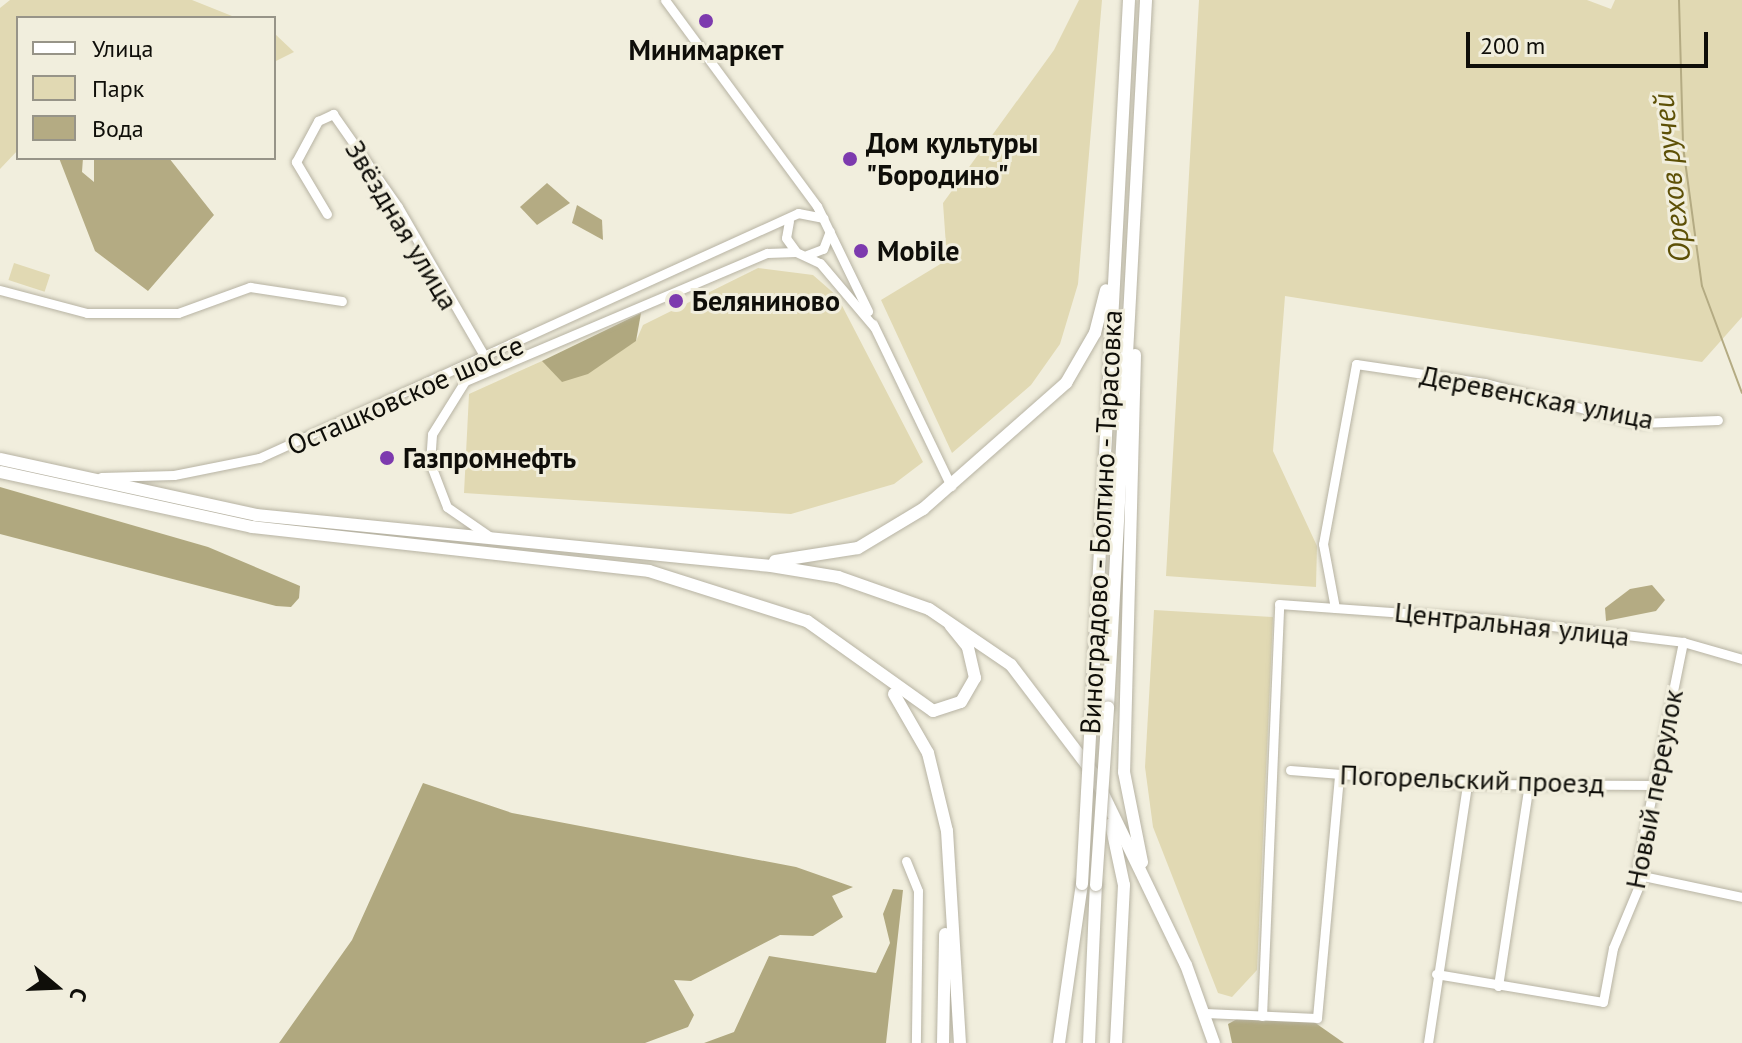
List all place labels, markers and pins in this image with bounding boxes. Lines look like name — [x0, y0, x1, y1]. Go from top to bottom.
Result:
marker: Минимаркет — [697, 12, 715, 30]
place label: Минимаркет — [629, 33, 783, 67]
place label: Дом культуры "Бородино" — [866, 126, 1038, 192]
marker: Дом культуры "Бородино" — [841, 150, 859, 168]
place label: Mobile — [877, 234, 959, 268]
marker: Mobile — [852, 242, 870, 260]
place label: Беляниново — [692, 284, 840, 318]
marker: Беляниново — [667, 292, 685, 310]
place label: Газпромнефть — [403, 441, 576, 475]
marker: Газпромнефть — [378, 449, 396, 467]

